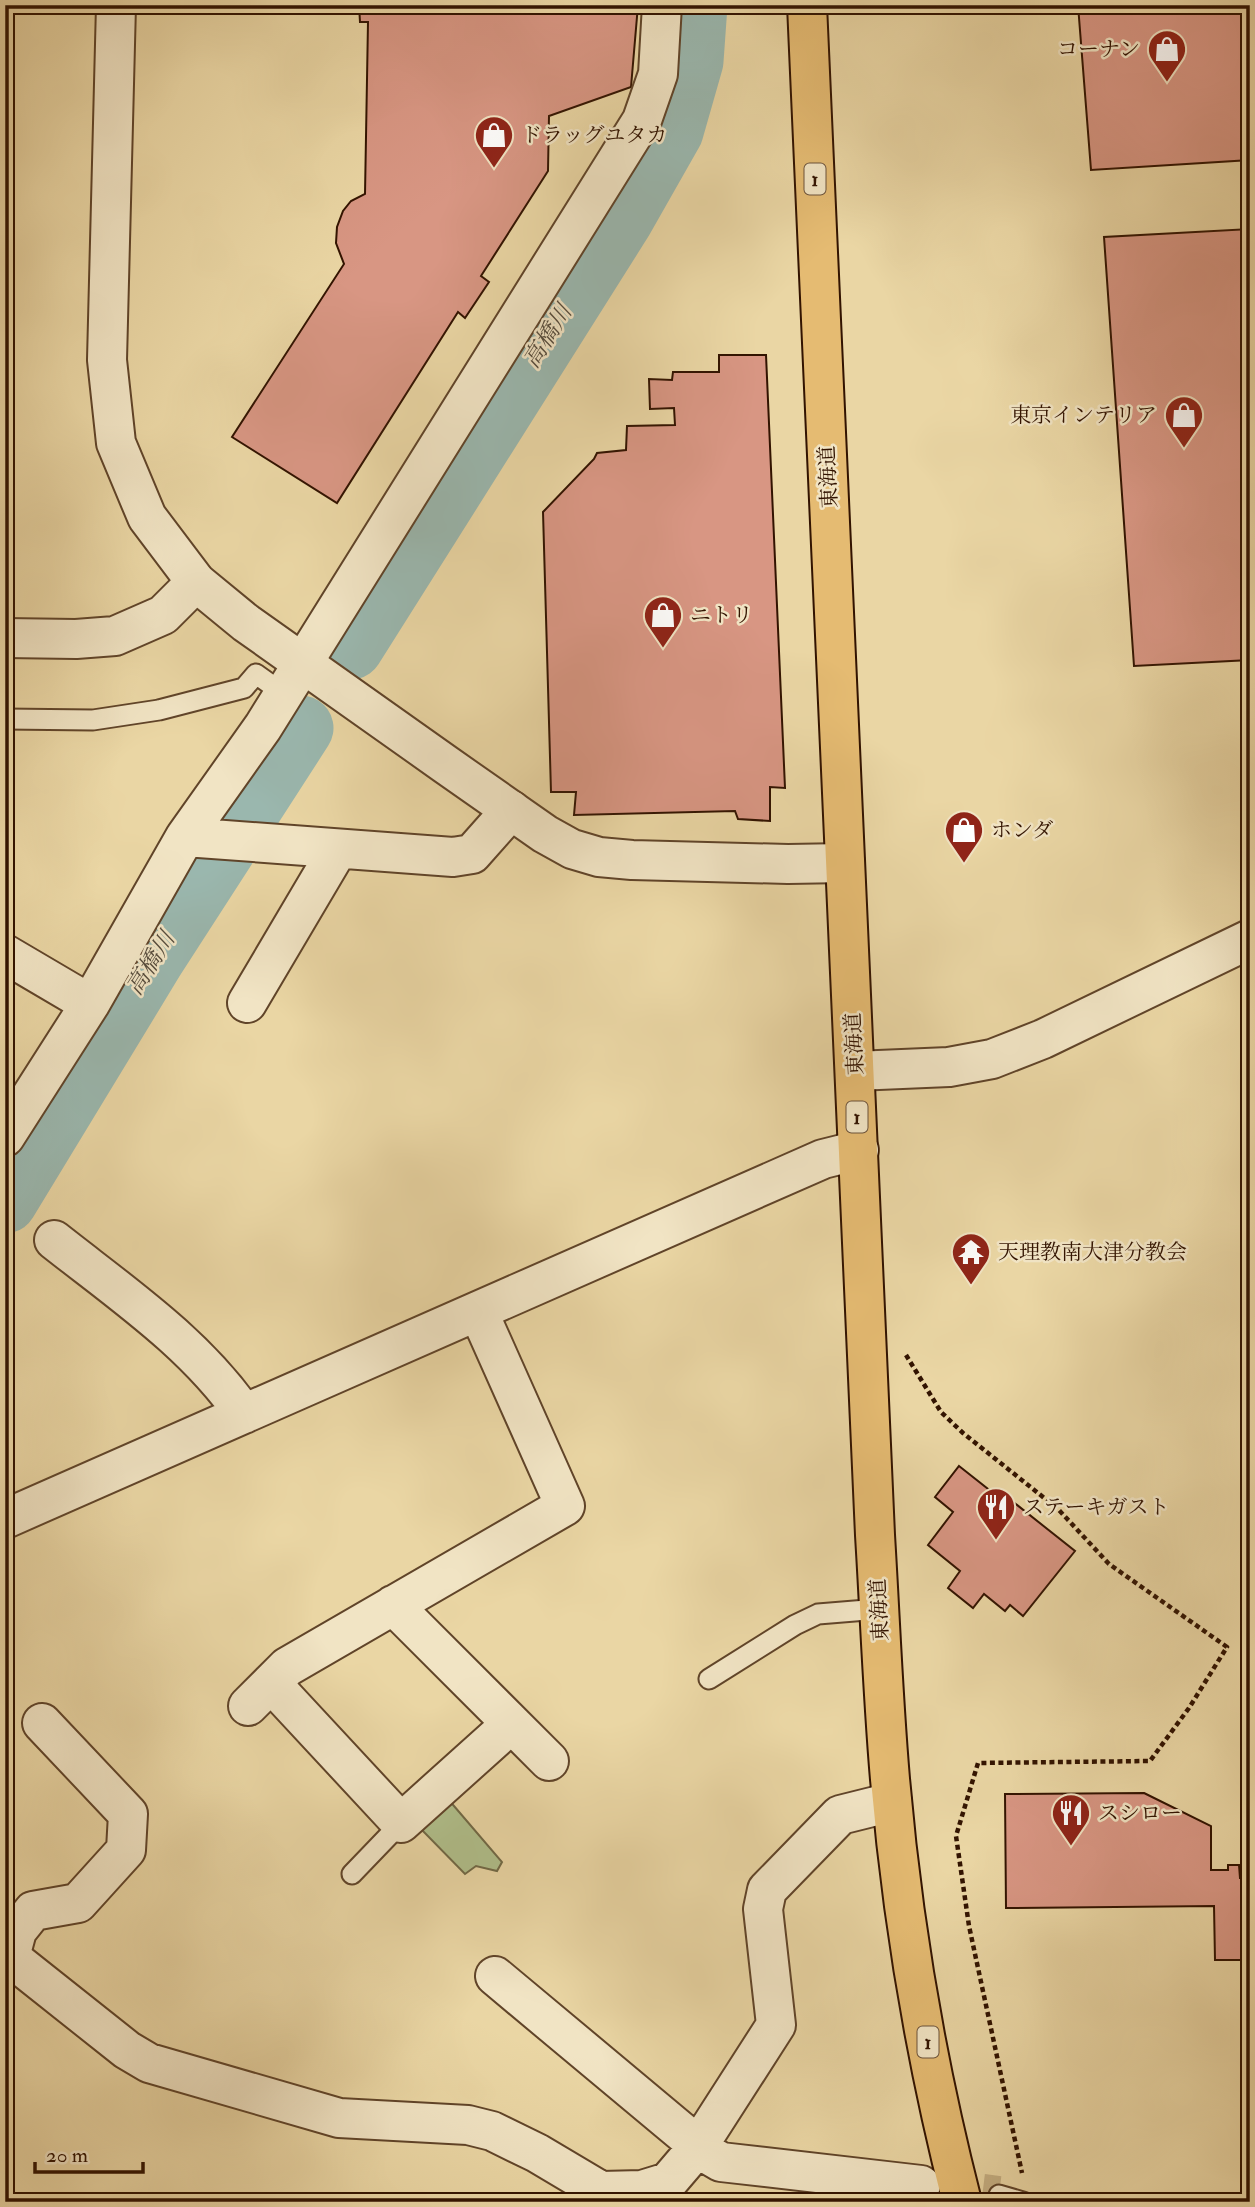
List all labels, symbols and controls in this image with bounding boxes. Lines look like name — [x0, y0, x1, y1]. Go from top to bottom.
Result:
shop icon: コーナン — [1146, 28, 1188, 83]
place label: コーナン — [1057, 36, 1140, 63]
shop icon: ドラッグユタカ — [473, 114, 515, 169]
place label: ドラッグユタカ — [521, 122, 667, 149]
road number: 1 — [804, 164, 826, 195]
water label: 高橋川 — [517, 297, 580, 373]
shop icon: 東京インテリア — [1163, 394, 1205, 449]
place label: 東京インテリア — [1010, 402, 1157, 429]
street label: 東海道 — [813, 445, 844, 509]
shop icon: ニトリ — [642, 594, 684, 649]
place label: ニトリ — [690, 602, 753, 629]
shop icon: ホンダ — [943, 809, 985, 864]
place label: ホンダ — [991, 817, 1053, 844]
water label: 高橋川 — [120, 924, 183, 1000]
street label: 東海道 — [839, 1012, 870, 1076]
road number: 1 — [846, 1102, 868, 1133]
temple icon: 天理教南大津分教会 — [950, 1231, 992, 1286]
place label: 天理教南大津分教会 — [998, 1239, 1187, 1266]
restaurant icon: ステーキガスト — [975, 1486, 1017, 1541]
place label: ステーキガスト — [1023, 1494, 1170, 1521]
street label: 東海道 — [864, 1578, 895, 1642]
restaurant icon: スシロー — [1050, 1792, 1092, 1847]
place label: スシロー — [1098, 1800, 1182, 1827]
road number: 1 — [918, 2026, 939, 2058]
scale bar — [35, 2130, 144, 2174]
text: 20 m — [46, 2142, 88, 2169]

